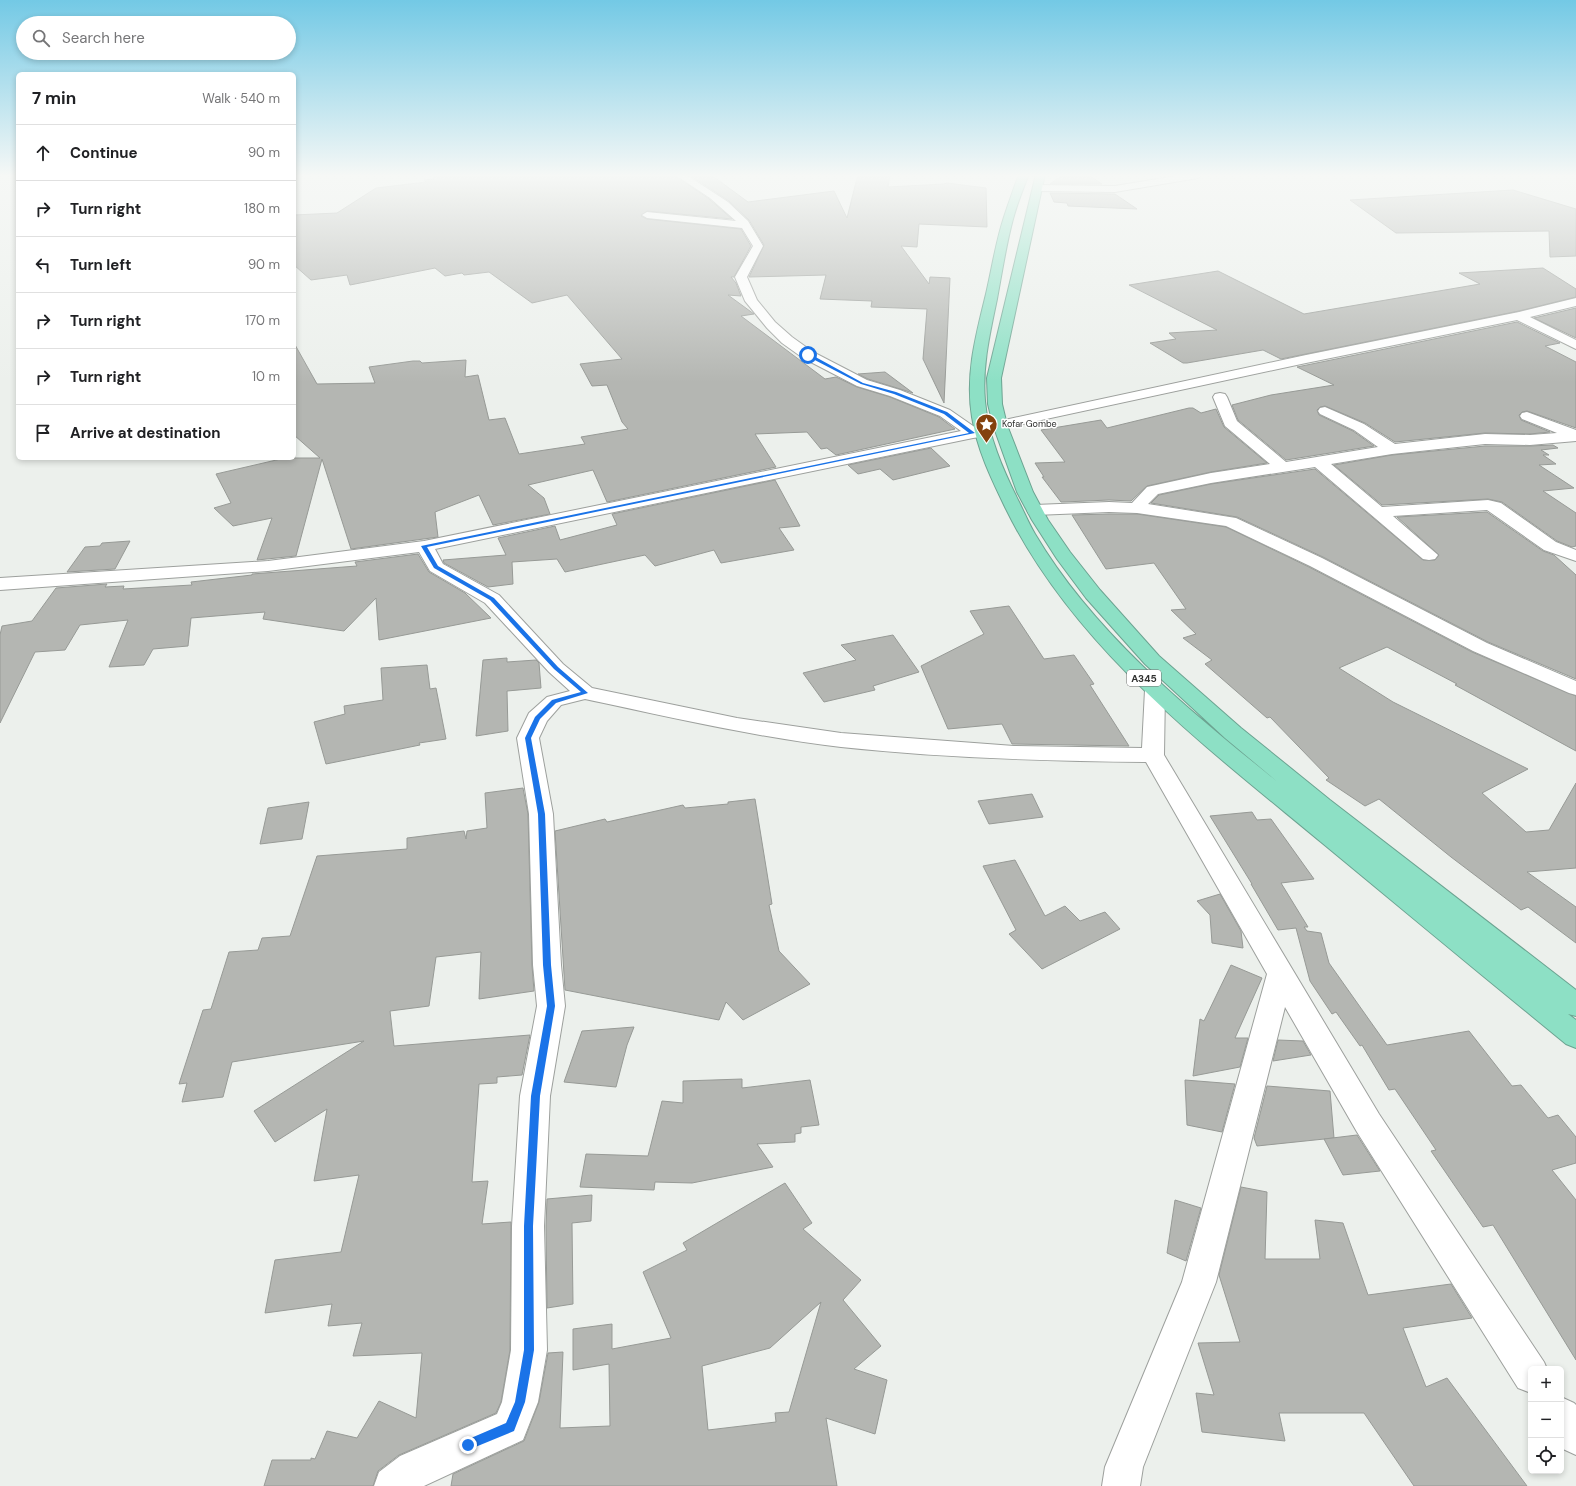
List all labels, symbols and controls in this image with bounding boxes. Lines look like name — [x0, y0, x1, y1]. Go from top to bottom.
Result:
search box — [16, 16, 296, 60]
icon: search — [30, 27, 52, 49]
text: Search here — [62, 28, 145, 48]
text: 7 min — [32, 87, 76, 109]
text: Walk · 540 m — [202, 90, 280, 107]
icon: ahead — [32, 142, 54, 164]
text: Continue — [70, 143, 138, 163]
text: 90 m — [248, 144, 280, 161]
icon: right — [32, 198, 54, 220]
text: Turn right — [70, 199, 141, 219]
text: 180 m — [244, 200, 280, 217]
icon: left — [32, 254, 54, 276]
text: Turn left — [70, 255, 131, 275]
text: 90 m — [248, 256, 280, 273]
icon: right — [32, 310, 54, 332]
text: Turn right — [70, 311, 141, 331]
text: 170 m — [245, 312, 280, 329]
route start — [799, 346, 817, 364]
icon: right — [32, 366, 54, 388]
text: Turn right — [70, 367, 141, 387]
text: 10 m — [252, 368, 280, 385]
place icon: Kofar Gombe — [973, 411, 999, 444]
place label: Kofar Gombe — [1002, 418, 1057, 430]
icon: arrive — [32, 422, 54, 444]
text: Arrive at destination — [70, 423, 221, 443]
road number: A345 — [1127, 670, 1161, 686]
map controls — [1528, 1366, 1564, 1474]
button: + — [1528, 1366, 1564, 1402]
button: − — [1528, 1402, 1564, 1438]
route end — [459, 1436, 477, 1454]
button: locate — [1528, 1438, 1564, 1474]

